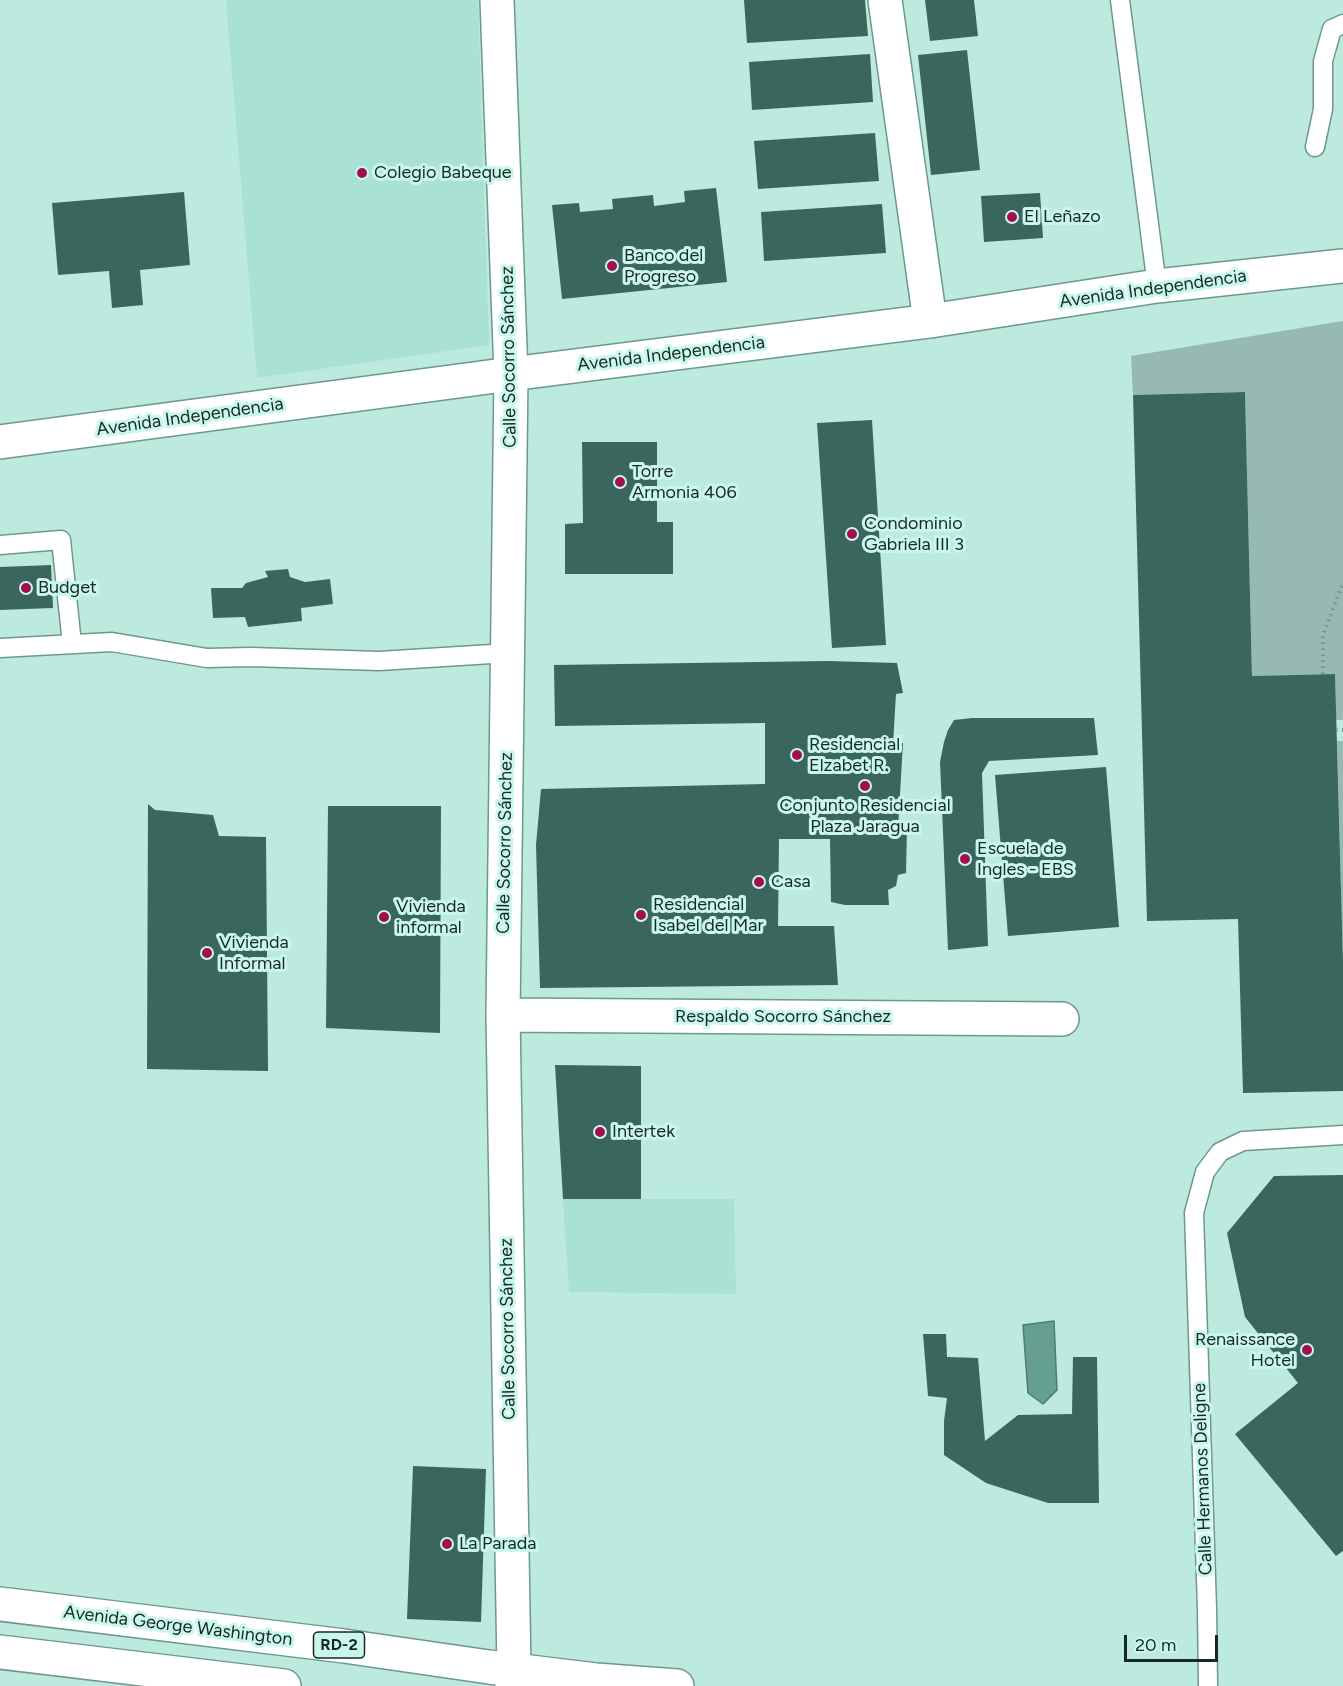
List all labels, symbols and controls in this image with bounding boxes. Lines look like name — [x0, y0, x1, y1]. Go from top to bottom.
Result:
place label: Colegio Babeque — [374, 162, 512, 184]
marker: Colegio Babeque — [355, 166, 369, 180]
place label: El Leñazo — [1024, 206, 1101, 228]
marker: El Leñazo — [1005, 210, 1019, 224]
place label: Banco del Progreso — [624, 245, 703, 288]
marker: Banco del Progreso — [605, 259, 619, 273]
street label: Avenida Independencia — [1058, 265, 1248, 313]
street label: Calle Socorro Sánchez — [497, 266, 521, 448]
street label: Avenida Independencia — [576, 332, 766, 376]
street label: Avenida Independencia — [95, 393, 285, 441]
place label: Torre Armonia 406 — [632, 461, 737, 504]
marker: Torre Armonia 406 — [613, 475, 627, 489]
place label: Condominio Gabriela III 3 — [864, 513, 964, 556]
marker: Condominio Gabriela III 3 — [845, 527, 859, 541]
place label: Budget — [38, 577, 97, 599]
marker: Budget — [19, 581, 33, 595]
place label: Residencial Elzabet R. — [809, 734, 900, 777]
marker: Residencial Elzabet R. — [790, 748, 804, 762]
street label: Calle Socorro Sánchez — [493, 752, 517, 934]
marker: Conjunto Residencial Plaza Jaragua — [858, 779, 872, 793]
place label: Conjunto Residencial Plaza Jaragua — [779, 795, 951, 838]
place label: Escuela de Ingles - EBS — [977, 838, 1074, 880]
marker: Escuela de Ingles - EBS — [958, 852, 972, 866]
place label: Casa — [771, 871, 811, 893]
marker: Casa — [752, 875, 766, 889]
place label: Residencial Isabel del Mar — [653, 894, 764, 936]
place label: Vivienda informal — [396, 896, 466, 938]
marker: Residencial Isabel del Mar — [634, 908, 648, 922]
marker: Vivienda informal — [377, 910, 391, 924]
place label: Vivienda Informal — [219, 932, 289, 974]
marker: Vivienda Informal — [200, 946, 214, 960]
street label: Respaldo Socorro Sánchez — [675, 1006, 891, 1028]
place label: Intertek — [612, 1121, 675, 1143]
marker: Intertek — [593, 1125, 607, 1139]
street label: Calle Socorro Sánchez — [496, 1238, 520, 1420]
place label: Renaissance Hotel — [1195, 1329, 1295, 1372]
marker: Renaissance Hotel — [1300, 1343, 1314, 1357]
street label: Calle Hermanos Deligne — [1189, 1382, 1217, 1576]
place label: La Parada — [459, 1533, 536, 1555]
marker: La Parada — [440, 1537, 454, 1551]
street label: Avenida George Washington — [62, 1601, 294, 1651]
scale bar — [1127, 1623, 1222, 1661]
road number: RD-2 — [314, 1632, 364, 1658]
text: 20 m — [1135, 1634, 1176, 1656]

